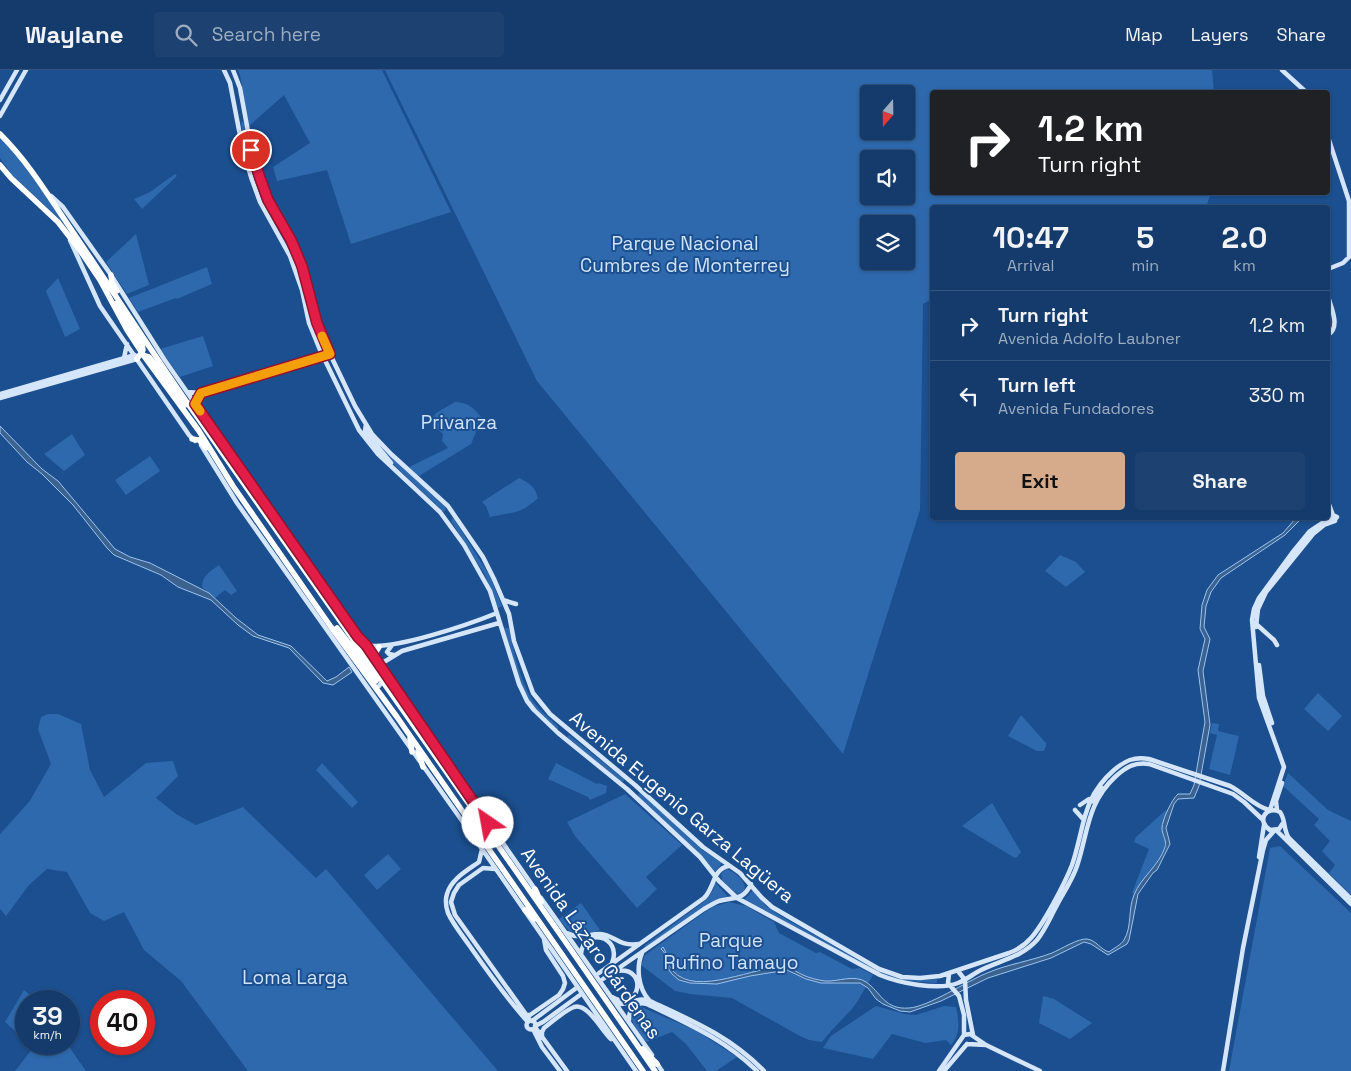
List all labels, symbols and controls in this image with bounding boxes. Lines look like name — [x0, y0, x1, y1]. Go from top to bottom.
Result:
search box — [154, 12, 504, 57]
text: Waylane — [25, 19, 124, 50]
icon: search — [172, 21, 200, 49]
text: Search here — [212, 22, 321, 47]
text: Map — [1125, 23, 1163, 46]
text: Layers — [1191, 23, 1248, 46]
text: Share — [1276, 23, 1326, 46]
north arrow — [860, 85, 915, 140]
map controls — [860, 85, 915, 270]
text: 1.2 km — [1038, 107, 1144, 151]
icon: right — [955, 110, 1020, 175]
pin — [230, 129, 272, 171]
icon: arrive — [237, 136, 265, 164]
button: sound — [860, 150, 915, 205]
text: Turn right — [1038, 150, 1141, 178]
button: layers — [860, 215, 915, 270]
text: 10:47 — [993, 218, 1069, 257]
text: 5 — [1136, 218, 1154, 257]
text: 2.0 — [1222, 218, 1267, 257]
park label: Parque Nacional Cumbres de Monterrey — [580, 231, 790, 278]
text: Arrival — [1007, 255, 1055, 276]
text: min — [1132, 255, 1159, 276]
text: km — [1233, 255, 1256, 276]
text: Turn right — [998, 303, 1088, 328]
icon: right — [955, 312, 983, 340]
text: 1.2 km — [1249, 313, 1305, 338]
text: Avenida Adolfo Laubner — [998, 328, 1181, 349]
text: Turn left — [998, 373, 1076, 398]
icon: left — [955, 382, 983, 410]
text: 330 m — [1249, 383, 1305, 408]
text: Avenida Fundadores — [998, 398, 1154, 419]
park label: Privanza — [421, 410, 497, 435]
button: Exit — [955, 452, 1125, 510]
button: Share — [1135, 452, 1305, 510]
street label: Avenida Eugenio Garza Lagüera — [564, 706, 800, 909]
position arrow — [461, 796, 513, 848]
street label: Avenida Lázaro Cárdenas — [515, 842, 667, 1044]
park label: Parque Rufino Tamayo — [664, 928, 798, 975]
park label: Loma Larga — [242, 965, 348, 990]
speed limit sign: 40 — [90, 990, 155, 1055]
text: 39 — [32, 1000, 63, 1032]
text: km/h — [33, 1027, 62, 1043]

